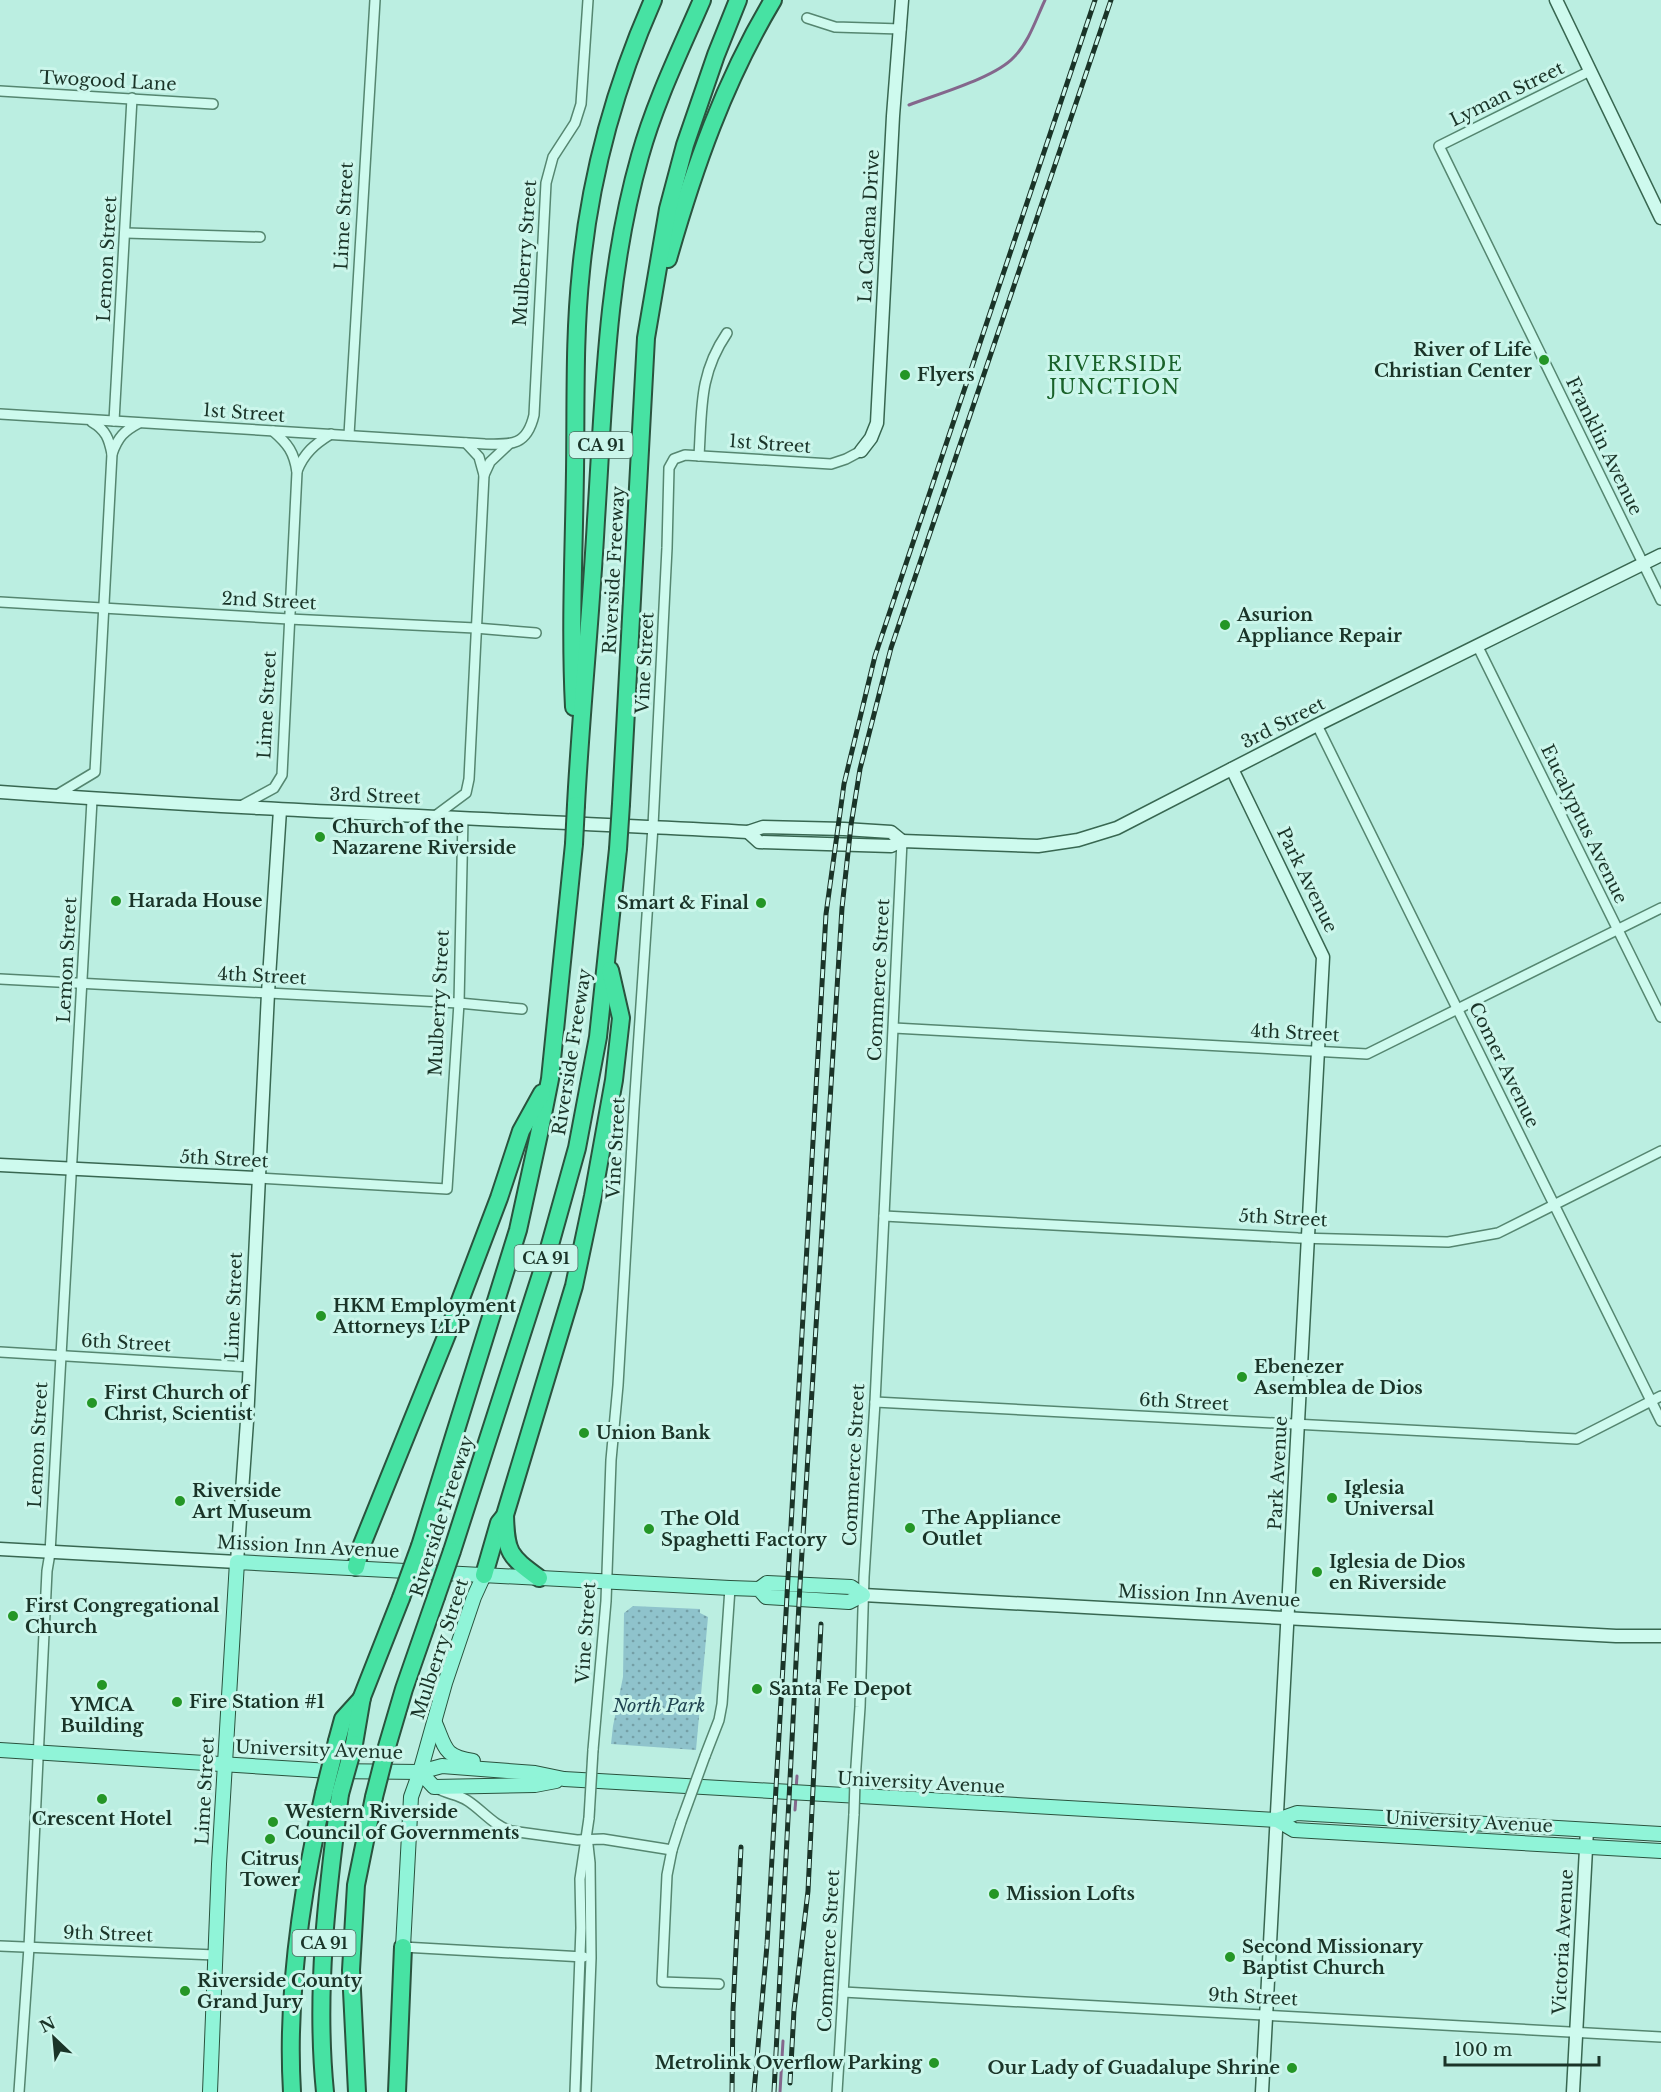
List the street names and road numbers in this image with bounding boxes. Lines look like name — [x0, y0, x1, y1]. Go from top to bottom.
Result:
street label: Lyman Street — [1446, 57, 1568, 131]
street label: Twogood Lane — [39, 66, 177, 96]
street label: La Cadena Drive — [854, 149, 884, 303]
street label: Lime Street — [330, 161, 358, 271]
street label: Mulberry Street — [509, 179, 541, 327]
street label: Lemon Street — [93, 195, 121, 323]
street label: Franklin Avenue — [1561, 373, 1647, 519]
street label: 1st Street — [202, 399, 286, 427]
street label: 1st Street — [728, 430, 812, 458]
road number: CA 91 — [570, 432, 632, 458]
street label: Riverside Freeway — [599, 485, 629, 655]
street label: 2nd Street — [221, 588, 317, 614]
street label: Vine Street — [631, 611, 659, 716]
street label: Lime Street — [253, 650, 281, 760]
street label: 3rd Street — [1237, 692, 1329, 753]
street label: Eucalyptus Avenue — [1536, 741, 1632, 907]
street label: 3rd Street — [329, 783, 421, 809]
street label: Park Avenue — [1272, 824, 1342, 936]
street label: Lemon Street — [53, 896, 81, 1024]
street label: Commerce Street — [864, 898, 894, 1062]
street label: Mulberry Street — [424, 929, 454, 1077]
street label: 4th Street — [217, 963, 307, 989]
street label: Riverside Freeway — [548, 967, 596, 1137]
street label: Comer Avenue — [1464, 999, 1544, 1131]
street label: 4th Street — [1250, 1020, 1340, 1046]
street label: Vine Street — [602, 1096, 630, 1201]
street label: 5th Street — [179, 1146, 269, 1172]
street label: 5th Street — [1238, 1205, 1328, 1231]
road number: CA 91 — [514, 1245, 578, 1271]
street label: Lime Street — [221, 1251, 247, 1360]
street label: 6th Street — [80, 1330, 172, 1356]
street label: Lemon Street — [24, 1381, 52, 1509]
street label: Commerce Street — [839, 1383, 869, 1547]
street label: 6th Street — [1138, 1389, 1230, 1415]
street label: Park Avenue — [1264, 1415, 1292, 1531]
street label: Riverside Freeway — [405, 1432, 479, 1600]
street label: Mission Inn Avenue — [216, 1531, 400, 1563]
street label: Mulberry Street — [407, 1576, 473, 1722]
street label: Mission Inn Avenue — [1117, 1580, 1301, 1612]
street label: Vine Street — [571, 1581, 601, 1686]
street label: Lime Street — [191, 1736, 219, 1846]
street label: University Avenue — [235, 1736, 403, 1764]
street label: University Avenue — [837, 1768, 1005, 1798]
street label: University Avenue — [1385, 1807, 1553, 1837]
street label: Commerce Street — [814, 1869, 844, 2033]
street label: Victoria Avenue — [1548, 1869, 1578, 2016]
street label: 9th Street — [63, 1921, 154, 1947]
road number: CA 91 — [292, 1930, 356, 1956]
street label: 9th Street — [1207, 1984, 1299, 2010]

